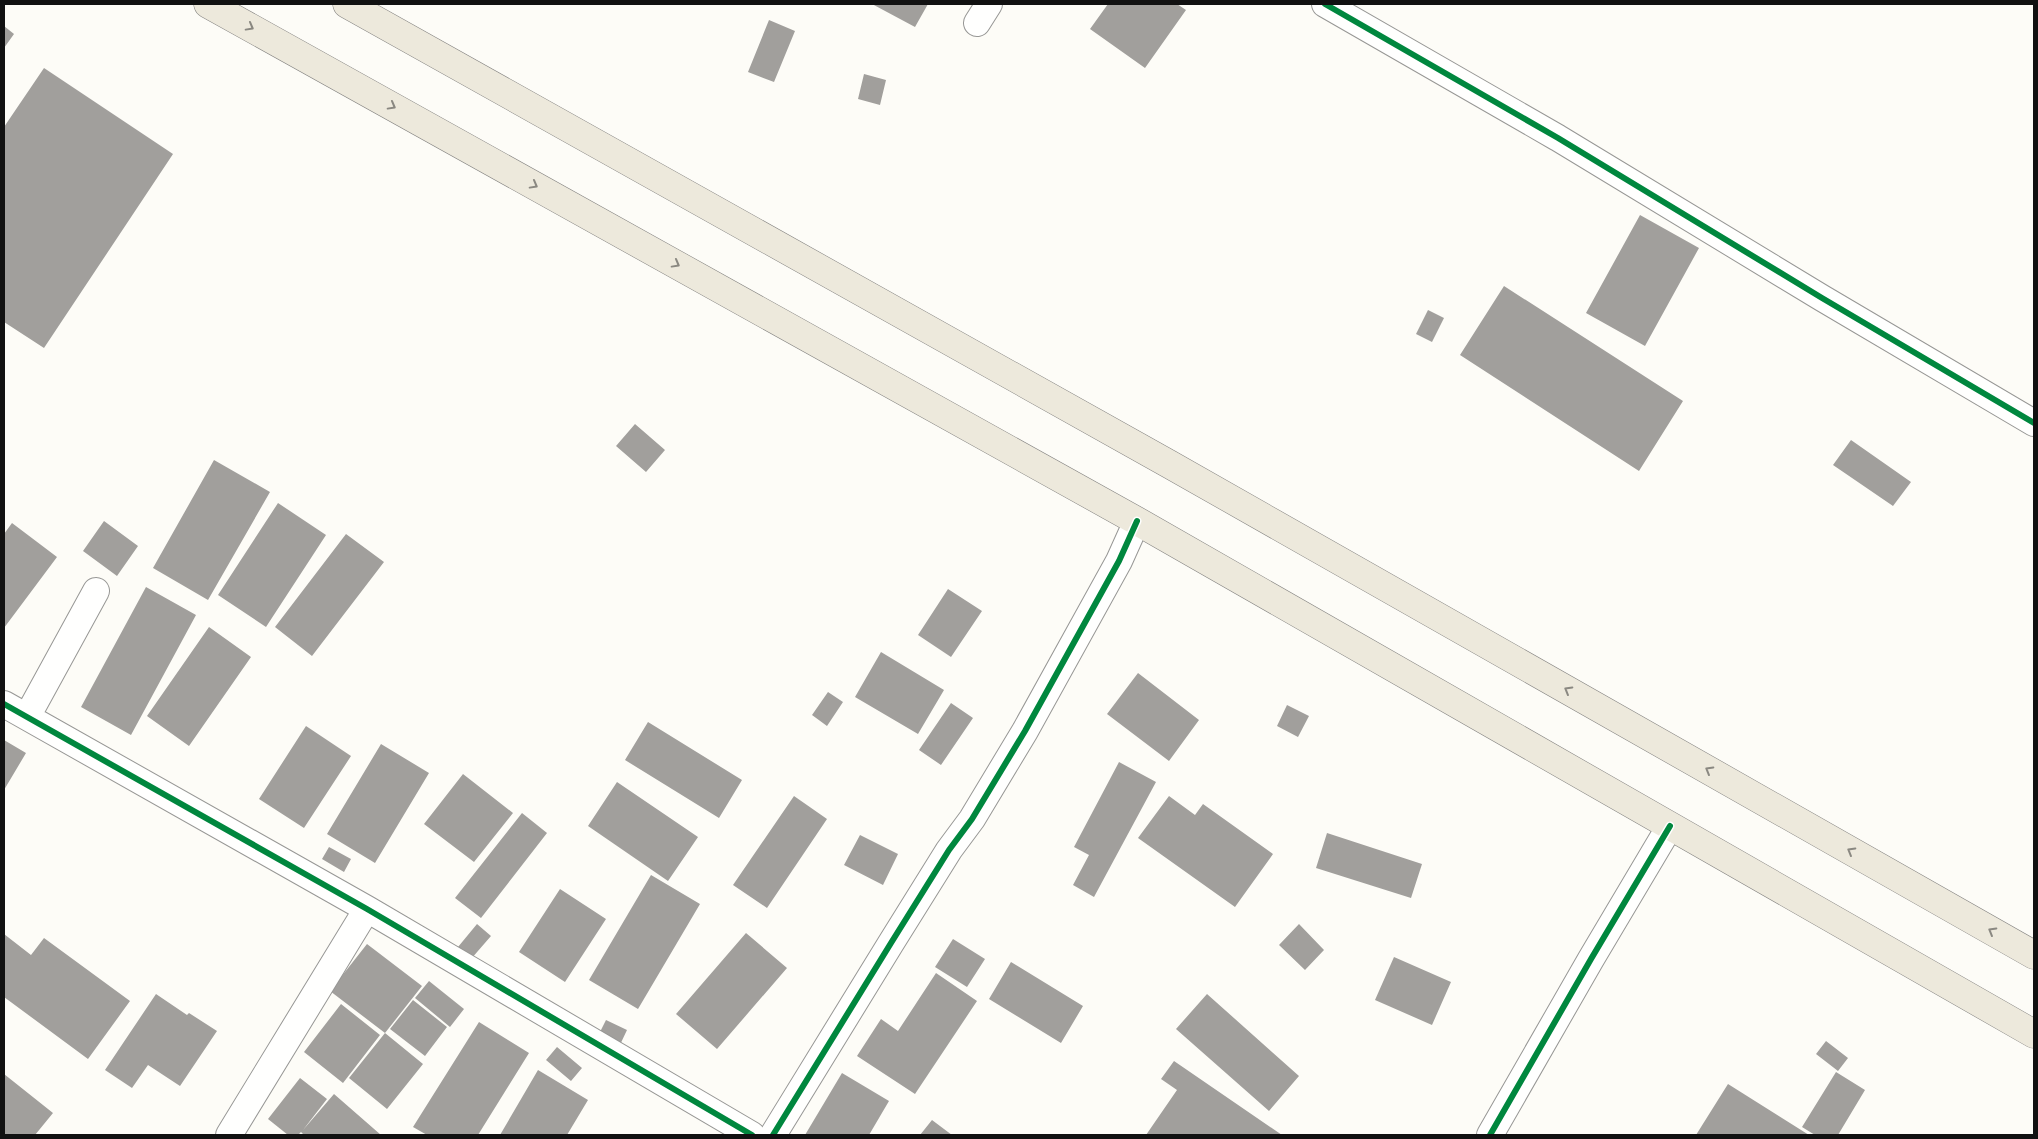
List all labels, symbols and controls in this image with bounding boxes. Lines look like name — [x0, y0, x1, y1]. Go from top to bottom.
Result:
one-way arrow — [245, 21, 254, 31]
one-way arrow — [387, 100, 396, 110]
one-way arrow — [529, 179, 538, 189]
one-way arrow — [671, 258, 680, 268]
one-way arrow — [1564, 687, 1573, 697]
one-way arrow — [1706, 767, 1715, 777]
one-way arrow — [1847, 847, 1856, 857]
one-way arrow — [1988, 927, 1997, 937]

